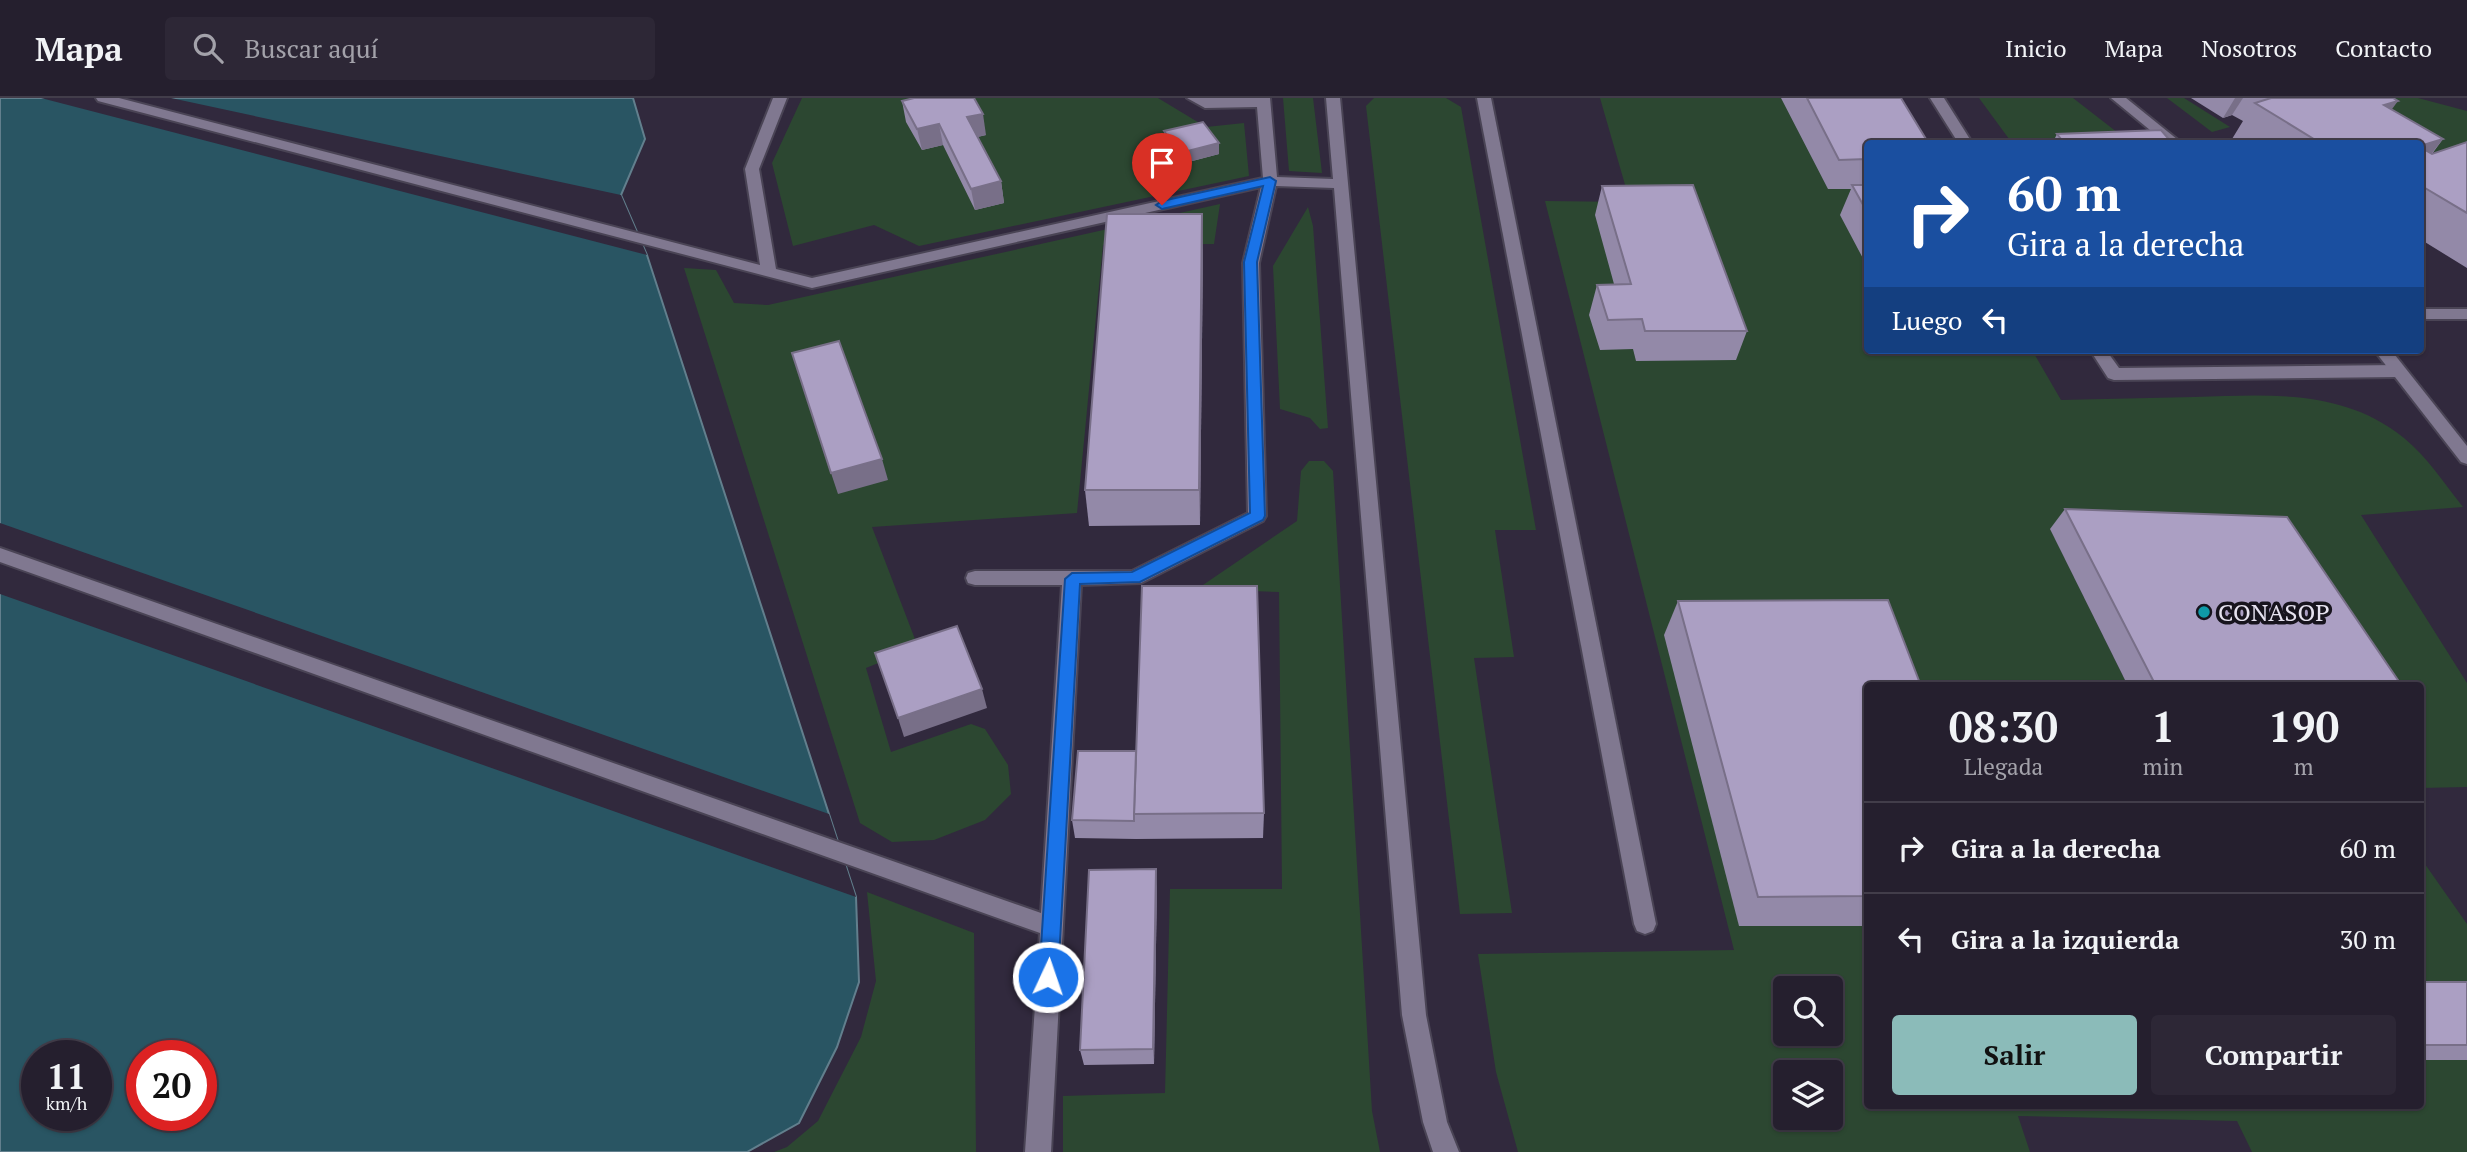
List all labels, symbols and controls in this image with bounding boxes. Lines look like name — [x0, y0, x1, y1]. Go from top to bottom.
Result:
search box — [165, 17, 655, 80]
text: Mapa — [35, 27, 123, 70]
icon: search — [189, 29, 227, 67]
text: Buscar aquí — [245, 31, 378, 65]
text: Inicio — [2005, 32, 2067, 64]
text: Mapa — [2105, 32, 2163, 64]
text: Nosotros — [2201, 32, 2297, 64]
text: Contacto — [2335, 32, 2432, 64]
pin — [1132, 133, 1192, 205]
icon: arrive — [1143, 144, 1181, 182]
text: 60 m — [2007, 160, 2121, 225]
icon: right — [1892, 168, 1983, 259]
text: Gira a la derecha — [2007, 223, 2244, 265]
icon: left — [1976, 301, 2014, 339]
text: Luego — [1892, 303, 1962, 337]
place label: CONASOP — [2218, 596, 2330, 628]
marker: CONASOP — [2196, 604, 2212, 620]
text: 08:30 — [1949, 698, 2058, 754]
text: 1 — [2151, 698, 2175, 754]
text: 190 — [2268, 698, 2339, 754]
text: Llegada — [1964, 751, 2043, 782]
text: min — [2143, 751, 2183, 782]
text: m — [2294, 751, 2314, 782]
icon: right — [1892, 829, 1930, 867]
text: Gira a la derecha — [1951, 831, 2161, 865]
text: 60 m — [2340, 831, 2396, 865]
icon: left — [1892, 920, 1930, 958]
text: Gira a la izquierda — [1951, 922, 2179, 956]
text: 30 m — [2340, 922, 2396, 956]
position arrow — [1011, 940, 1085, 1014]
map controls — [1773, 976, 1843, 1130]
button: search — [1773, 976, 1843, 1046]
button: Salir — [1892, 1015, 2137, 1095]
button: Compartir — [2151, 1015, 2396, 1095]
speed limit sign: 20 — [126, 1040, 217, 1131]
text: 11 — [47, 1053, 86, 1099]
button: layers — [1773, 1060, 1843, 1130]
text: km/h — [46, 1091, 87, 1115]

